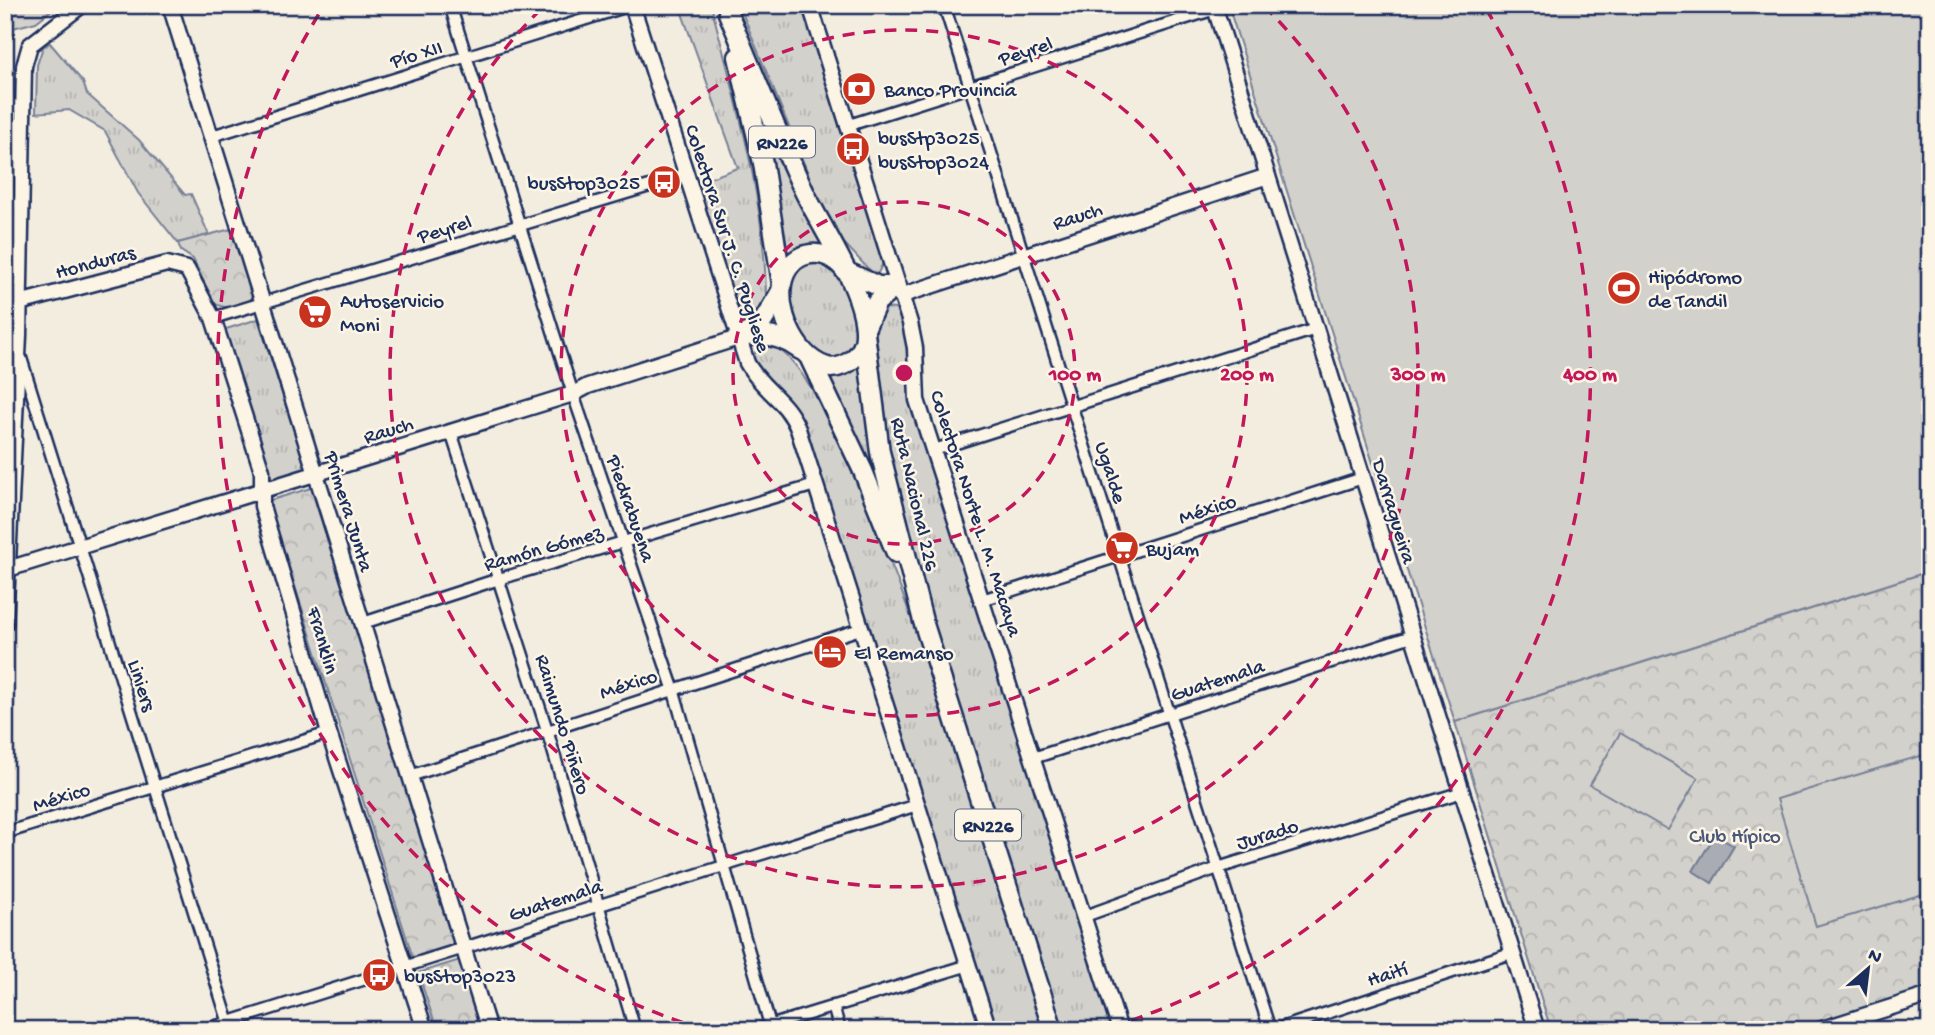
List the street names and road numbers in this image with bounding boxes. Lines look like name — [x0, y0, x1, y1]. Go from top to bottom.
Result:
street label: Peyrel — [995, 33, 1056, 74]
street label: Pío XII — [387, 37, 446, 76]
street label: Colectora Sur J. C. Pugliese — [677, 122, 775, 357]
road number: RN226 — [749, 126, 815, 158]
street label: Rauch — [1050, 199, 1106, 238]
street label: Peyrel — [414, 211, 475, 252]
street label: Honduras — [53, 241, 140, 287]
street label: Colectora Norte L. M. Macaya — [922, 388, 1026, 642]
street label: Rauch — [361, 413, 417, 452]
street label: Ruta Nacional 226 — [883, 416, 942, 574]
street label: Ugalde — [1087, 439, 1131, 508]
street label: Primera Junta — [316, 448, 377, 577]
street label: Piedrabuena — [598, 451, 659, 567]
street label: Darragueira — [1363, 455, 1420, 569]
street label: México — [1176, 490, 1240, 532]
street label: Ramón Gómez — [482, 521, 607, 579]
street label: Franklin — [299, 604, 342, 677]
street label: Raimundo Piñero — [527, 652, 594, 798]
street label: Guatemala — [1168, 655, 1269, 709]
street label: Liniers — [120, 657, 160, 716]
street label: México — [597, 665, 661, 707]
street label: México — [30, 779, 94, 820]
road number: RN226 — [955, 810, 1021, 840]
street label: Jurado — [1234, 815, 1302, 858]
street label: Guatemala — [506, 875, 607, 929]
street label: Haití — [1365, 958, 1412, 995]

